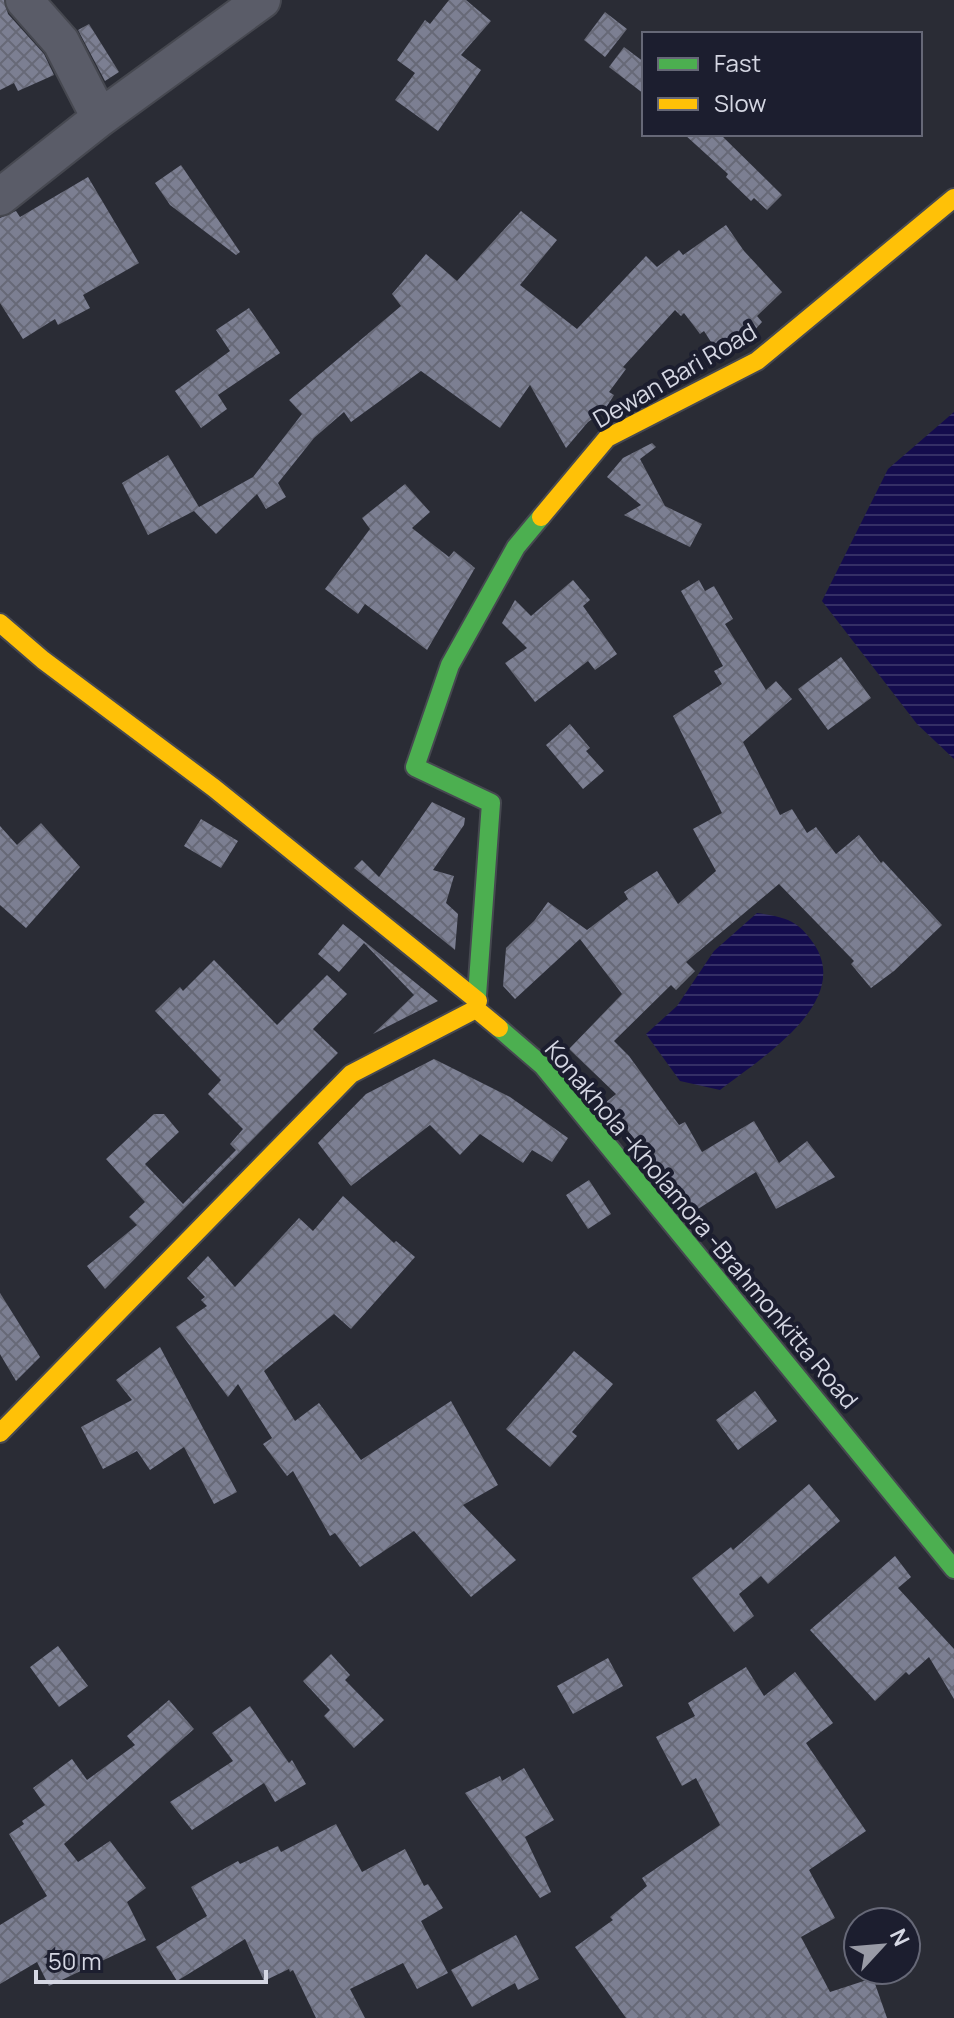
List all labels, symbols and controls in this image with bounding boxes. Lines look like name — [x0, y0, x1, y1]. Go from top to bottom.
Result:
legend — [642, 32, 922, 136]
text: Fast — [714, 46, 761, 79]
text: Slow — [714, 86, 767, 119]
street label: Dewan Bari Road — [586, 314, 762, 435]
street label: Konakhola -Kholamora -Brahmonkitta Road — [538, 1033, 866, 1415]
north arrow — [842, 1906, 922, 1986]
text: N — [883, 1924, 917, 1951]
scale bar — [36, 1934, 266, 1984]
text: 50 m — [48, 1944, 102, 1977]

